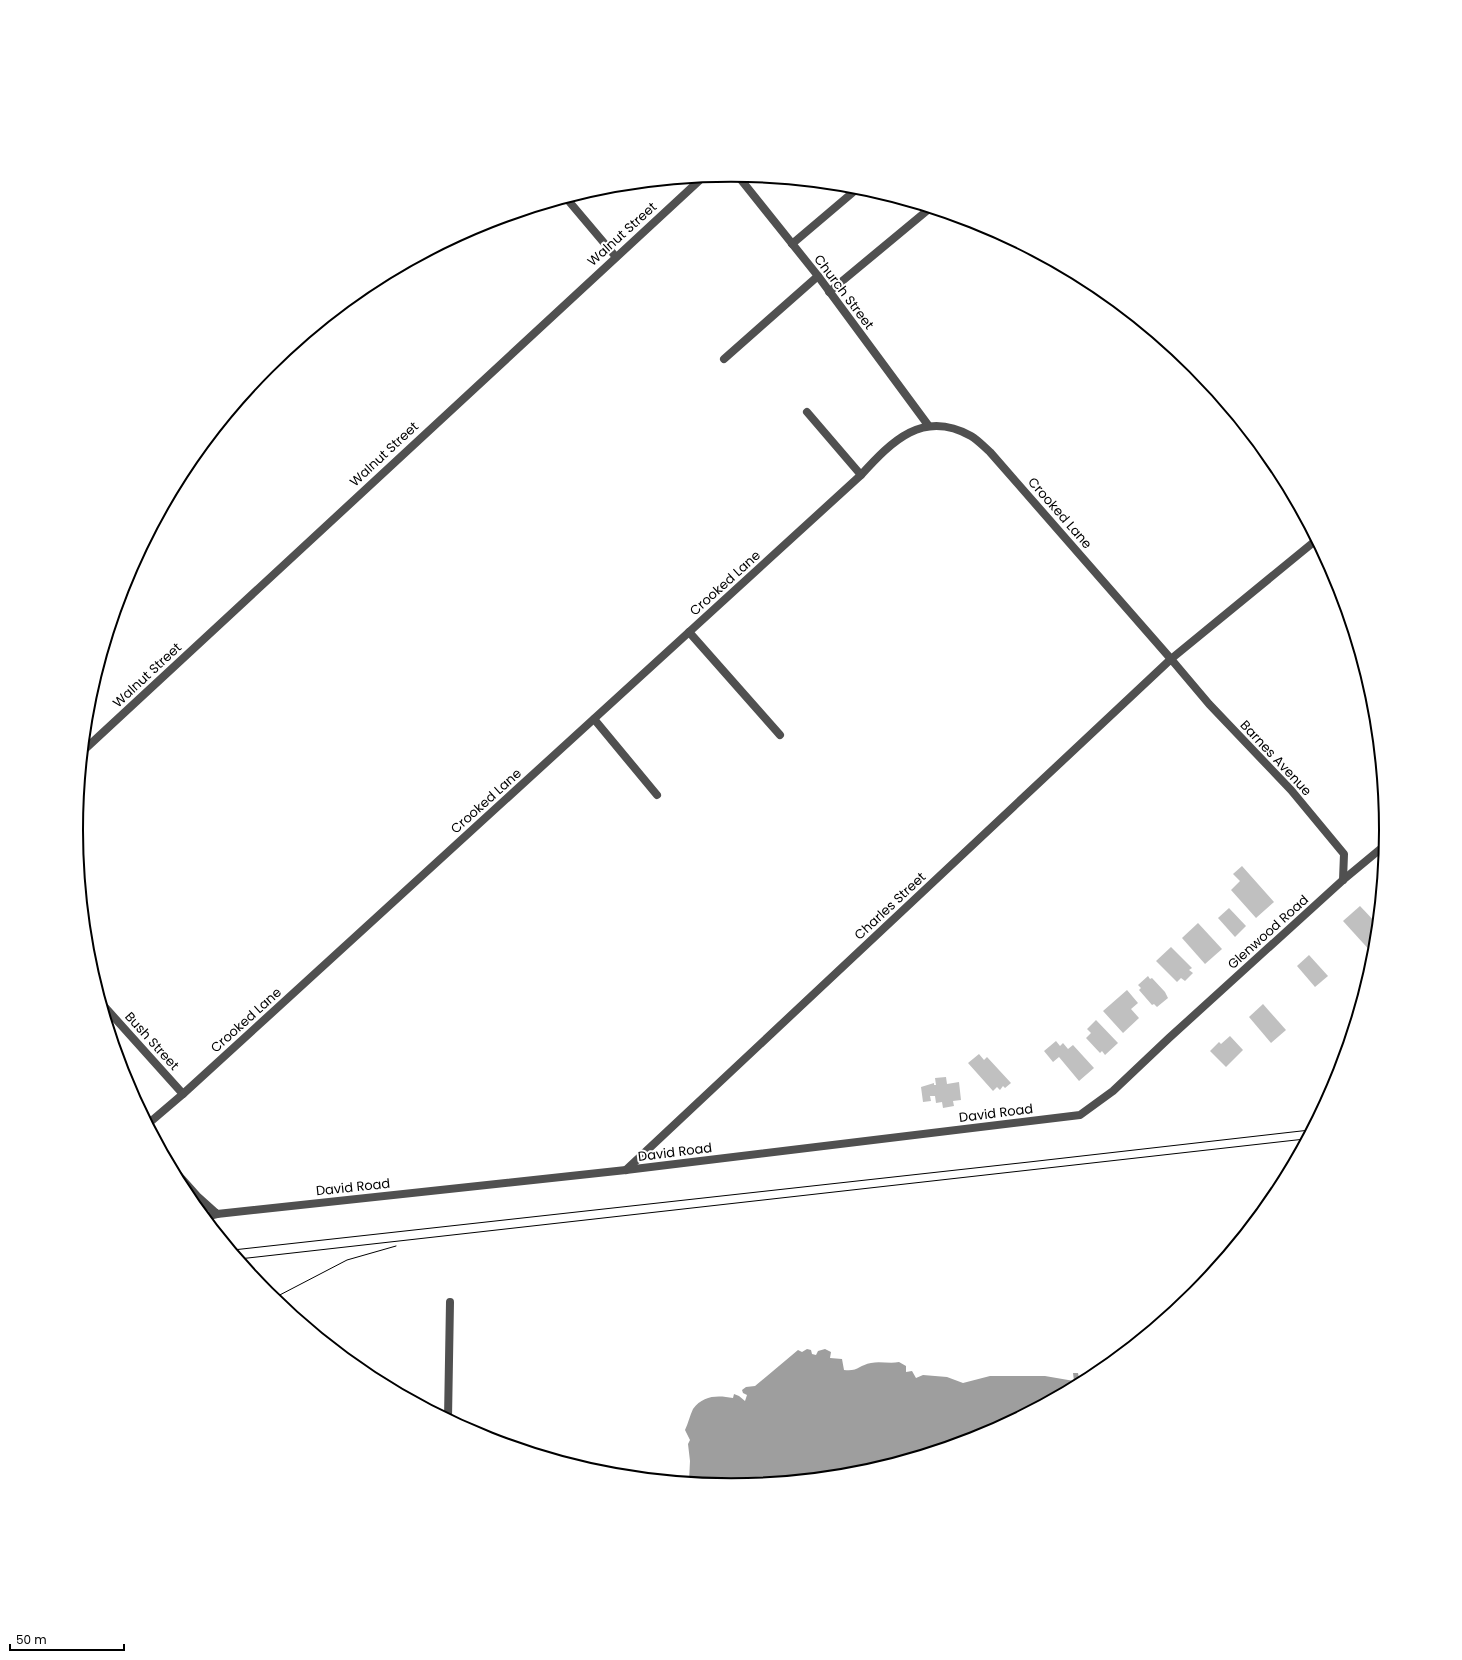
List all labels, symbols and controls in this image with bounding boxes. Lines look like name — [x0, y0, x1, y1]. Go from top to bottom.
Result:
street label: Walnut Street — [583, 197, 661, 270]
street label: Church Street — [810, 251, 879, 334]
street label: Walnut Street — [345, 417, 423, 491]
street label: Crooked Lane — [1024, 473, 1096, 553]
street label: Crooked Lane — [685, 546, 765, 620]
street label: Walnut Street — [108, 638, 186, 712]
street label: Barnes Avenue — [1236, 716, 1316, 800]
street label: Crooked Lane — [446, 764, 526, 838]
street label: Charles Street — [850, 868, 930, 944]
street label: Glenwood Road — [1223, 890, 1313, 974]
street label: Crooked Lane — [206, 983, 286, 1057]
street label: Bush Street — [121, 1008, 184, 1075]
street label: David Road — [958, 1099, 1034, 1127]
street label: David Road — [637, 1138, 713, 1166]
street label: David Road — [315, 1174, 391, 1200]
scale bar — [10, 1626, 124, 1652]
text: 50 m — [16, 1631, 47, 1648]

